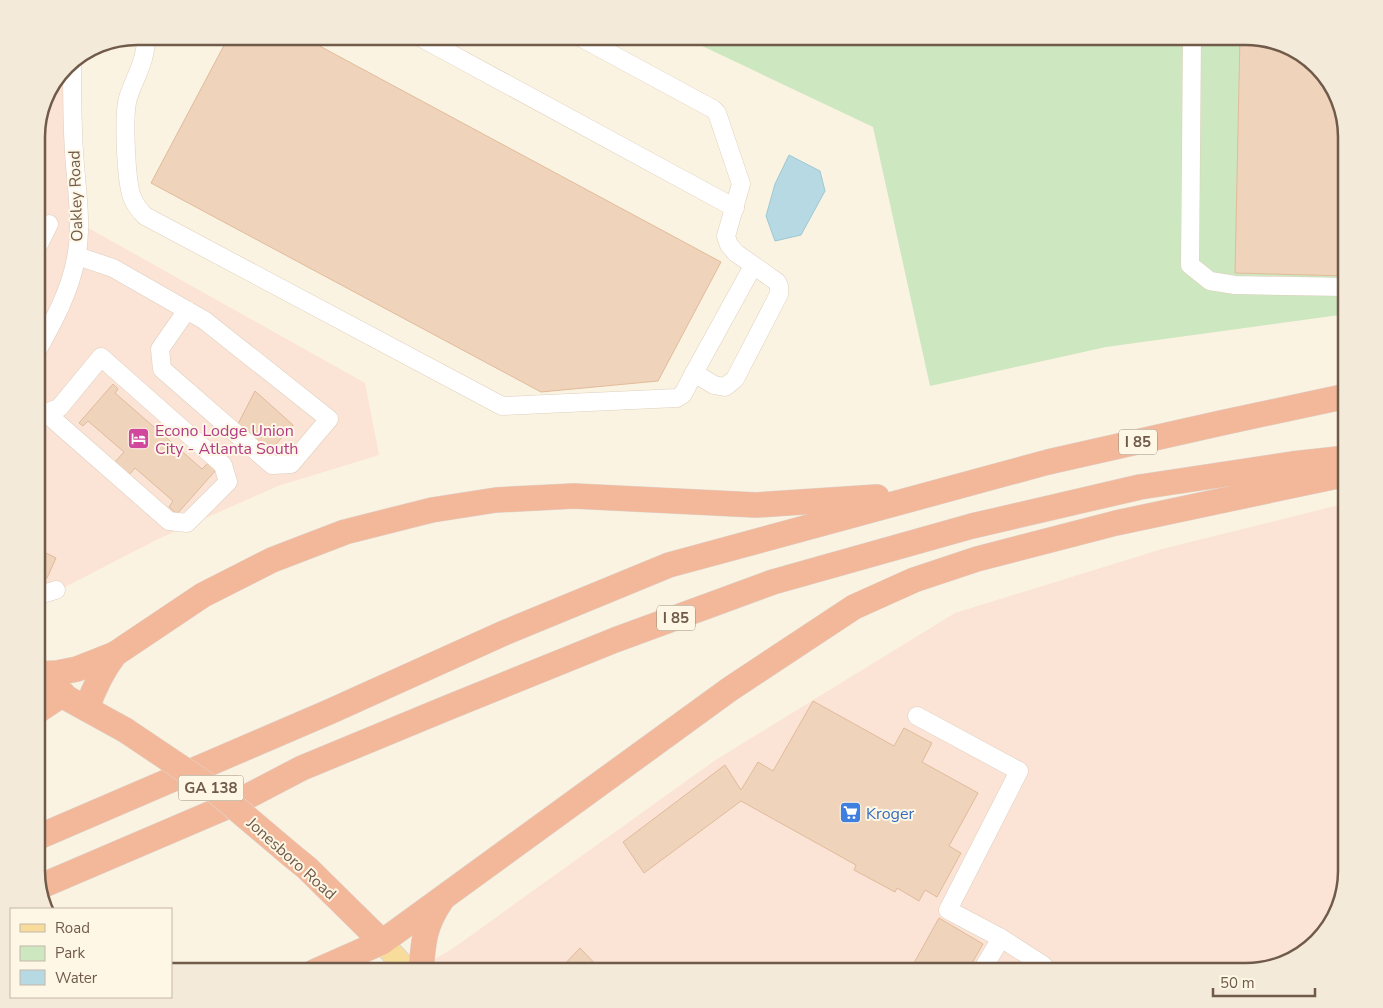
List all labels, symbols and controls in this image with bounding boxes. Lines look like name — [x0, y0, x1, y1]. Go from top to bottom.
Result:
street label: Oakley Road — [63, 150, 89, 242]
place label: Econo Lodge Union City - Atlanta South — [155, 420, 298, 460]
hotel icon: Econo Lodge Union City - Atlanta South — [127, 427, 151, 451]
road number: I 85 — [1119, 430, 1157, 454]
road number: I 85 — [657, 606, 695, 630]
road number: GA 138 — [178, 776, 244, 800]
supermarket icon: Kroger — [838, 801, 862, 825]
place label: Kroger — [866, 803, 914, 825]
street label: Jonesboro Road — [241, 812, 341, 905]
legend — [10, 908, 172, 998]
text: Road — [55, 918, 90, 938]
text: Park — [55, 943, 85, 963]
scale bar — [1213, 966, 1316, 998]
text: Water — [55, 968, 98, 988]
text: 50 m — [1220, 973, 1255, 993]

